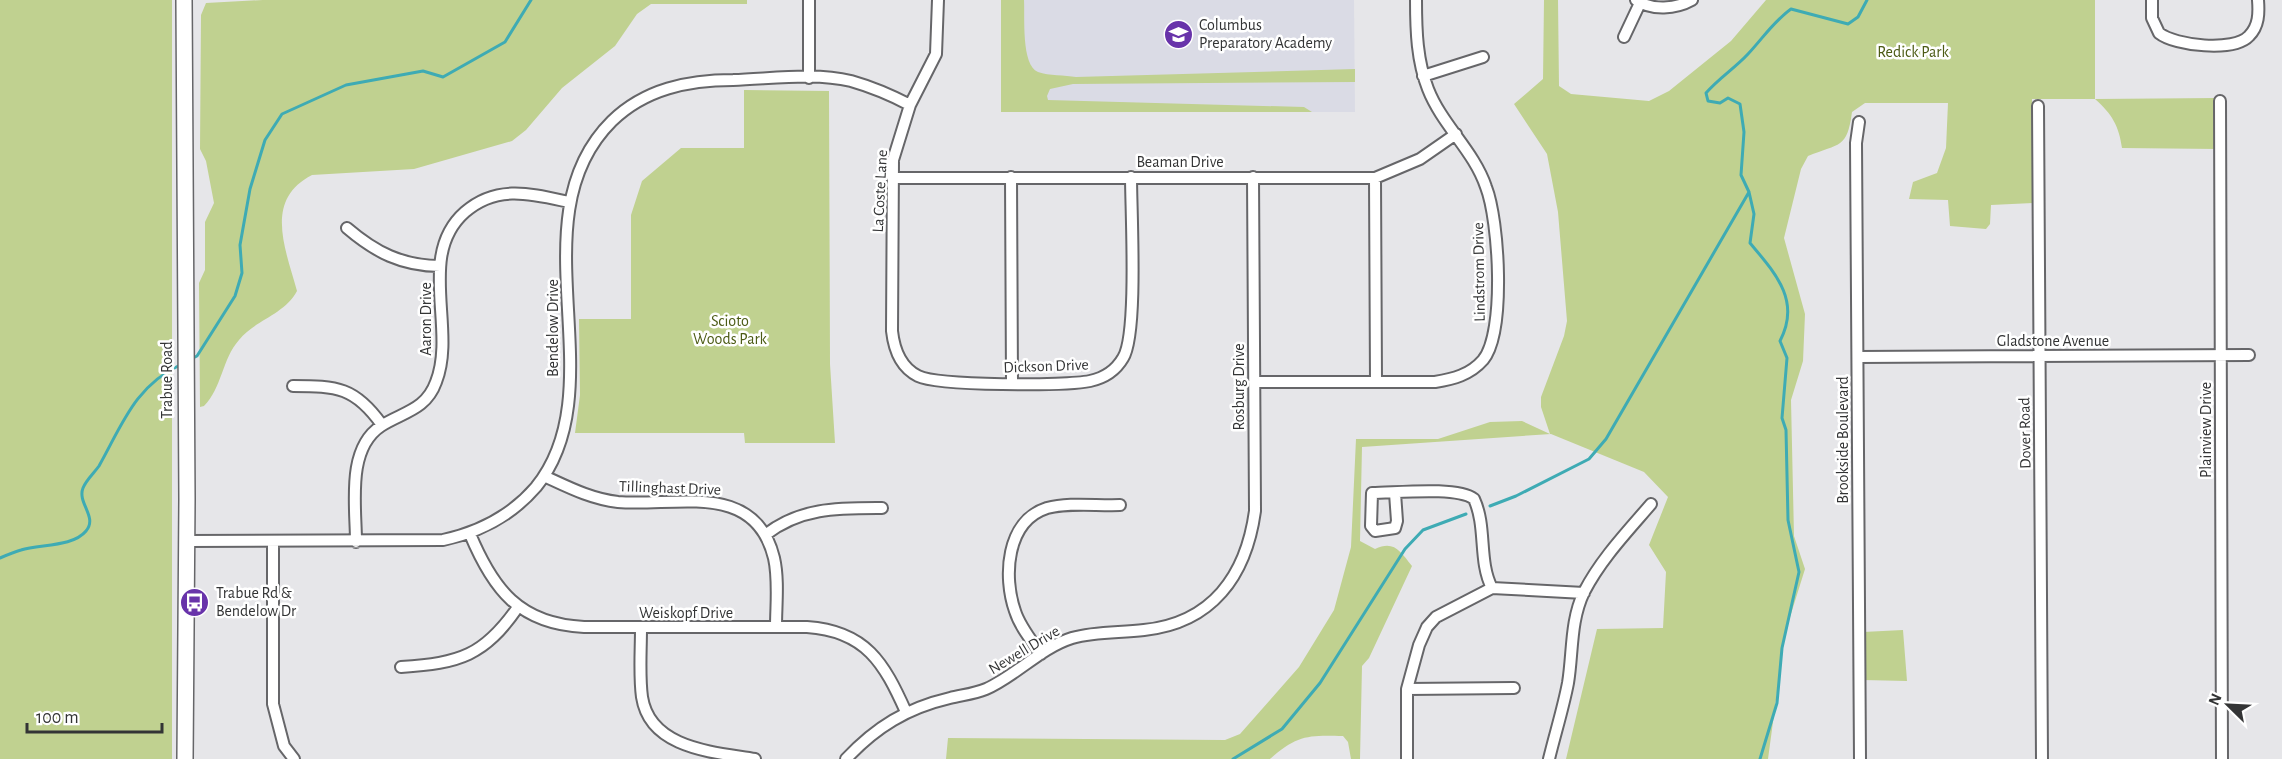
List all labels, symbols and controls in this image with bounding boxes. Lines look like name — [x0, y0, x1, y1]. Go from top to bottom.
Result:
place label: Columbus Preparatory Academy — [1199, 17, 1332, 52]
school or university icon: Columbus Preparatory Academy — [1162, 18, 1194, 50]
park label: Redick Park — [1877, 44, 1949, 60]
street label: La Coste Lane — [870, 149, 890, 233]
street label: Beaman Drive — [1136, 154, 1224, 170]
street label: Lindstrom Drive — [1470, 222, 1488, 322]
street label: Bendelow Drive — [545, 279, 561, 377]
street label: Aaron Drive — [418, 282, 434, 356]
park label: Scioto Woods Park — [693, 313, 768, 347]
street label: Gladstone Avenue — [1997, 333, 2109, 349]
street label: Trabue Road — [159, 341, 175, 419]
street label: Rosburg Drive — [1231, 343, 1247, 431]
street label: Dickson Drive — [1003, 357, 1089, 375]
street label: Brookside Boulevard — [1835, 376, 1851, 504]
street label: Plainview Drive — [2198, 382, 2214, 478]
street label: Dover Road — [2016, 397, 2034, 469]
street label: Tillinghast Drive — [619, 478, 721, 498]
place label: Trabue Rd & Bendelow Dr — [216, 585, 297, 619]
bus stop icon: Trabue Rd & Bendelow Dr — [179, 586, 211, 618]
street label: Weiskopf Drive — [639, 605, 733, 621]
street label: Newell Drive — [986, 623, 1062, 677]
north arrow — [2198, 675, 2258, 735]
text: N — [2206, 691, 2225, 708]
scale bar — [27, 696, 162, 734]
text: 100 m — [36, 709, 79, 727]

